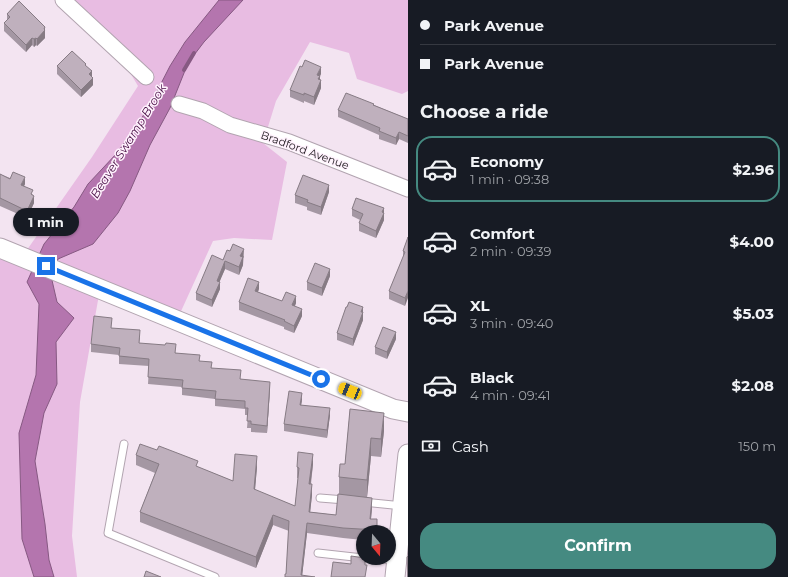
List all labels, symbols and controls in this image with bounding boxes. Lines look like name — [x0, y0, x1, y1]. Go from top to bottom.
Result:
text: Park Avenue — [444, 16, 544, 35]
text: Park Avenue — [444, 54, 544, 73]
water label: Beaver Swamp Brook — [87, 80, 170, 201]
text: Choose a ride — [420, 101, 548, 123]
street label: Bradford Avenue — [259, 128, 351, 173]
icon: car — [422, 151, 458, 187]
text: Economy — [470, 152, 543, 171]
text: $2.96 — [732, 160, 774, 179]
text: 1 min · 09:38 — [470, 171, 549, 187]
callout: 1 min — [13, 208, 79, 236]
text: 1 min — [28, 214, 64, 230]
icon: car — [422, 223, 458, 259]
text: Comfort — [470, 224, 535, 243]
text: $4.00 — [730, 232, 774, 251]
text: 2 min · 09:39 — [470, 243, 551, 259]
route end — [37, 257, 55, 275]
icon: car — [422, 295, 458, 331]
text: XL — [470, 296, 489, 315]
text: $5.03 — [733, 304, 774, 323]
text: 3 min · 09:40 — [470, 315, 553, 331]
icon: car — [422, 367, 458, 403]
text: Black — [470, 368, 514, 387]
route start — [312, 370, 330, 388]
text: $2.08 — [732, 376, 774, 395]
car — [337, 381, 363, 401]
text: 4 min · 09:41 — [470, 387, 550, 403]
icon: cash — [420, 435, 442, 457]
text: Cash — [452, 437, 489, 456]
text: 150 m — [738, 438, 776, 454]
button: Confirm — [420, 523, 776, 569]
north arrow — [356, 525, 396, 565]
map controls — [356, 525, 396, 565]

